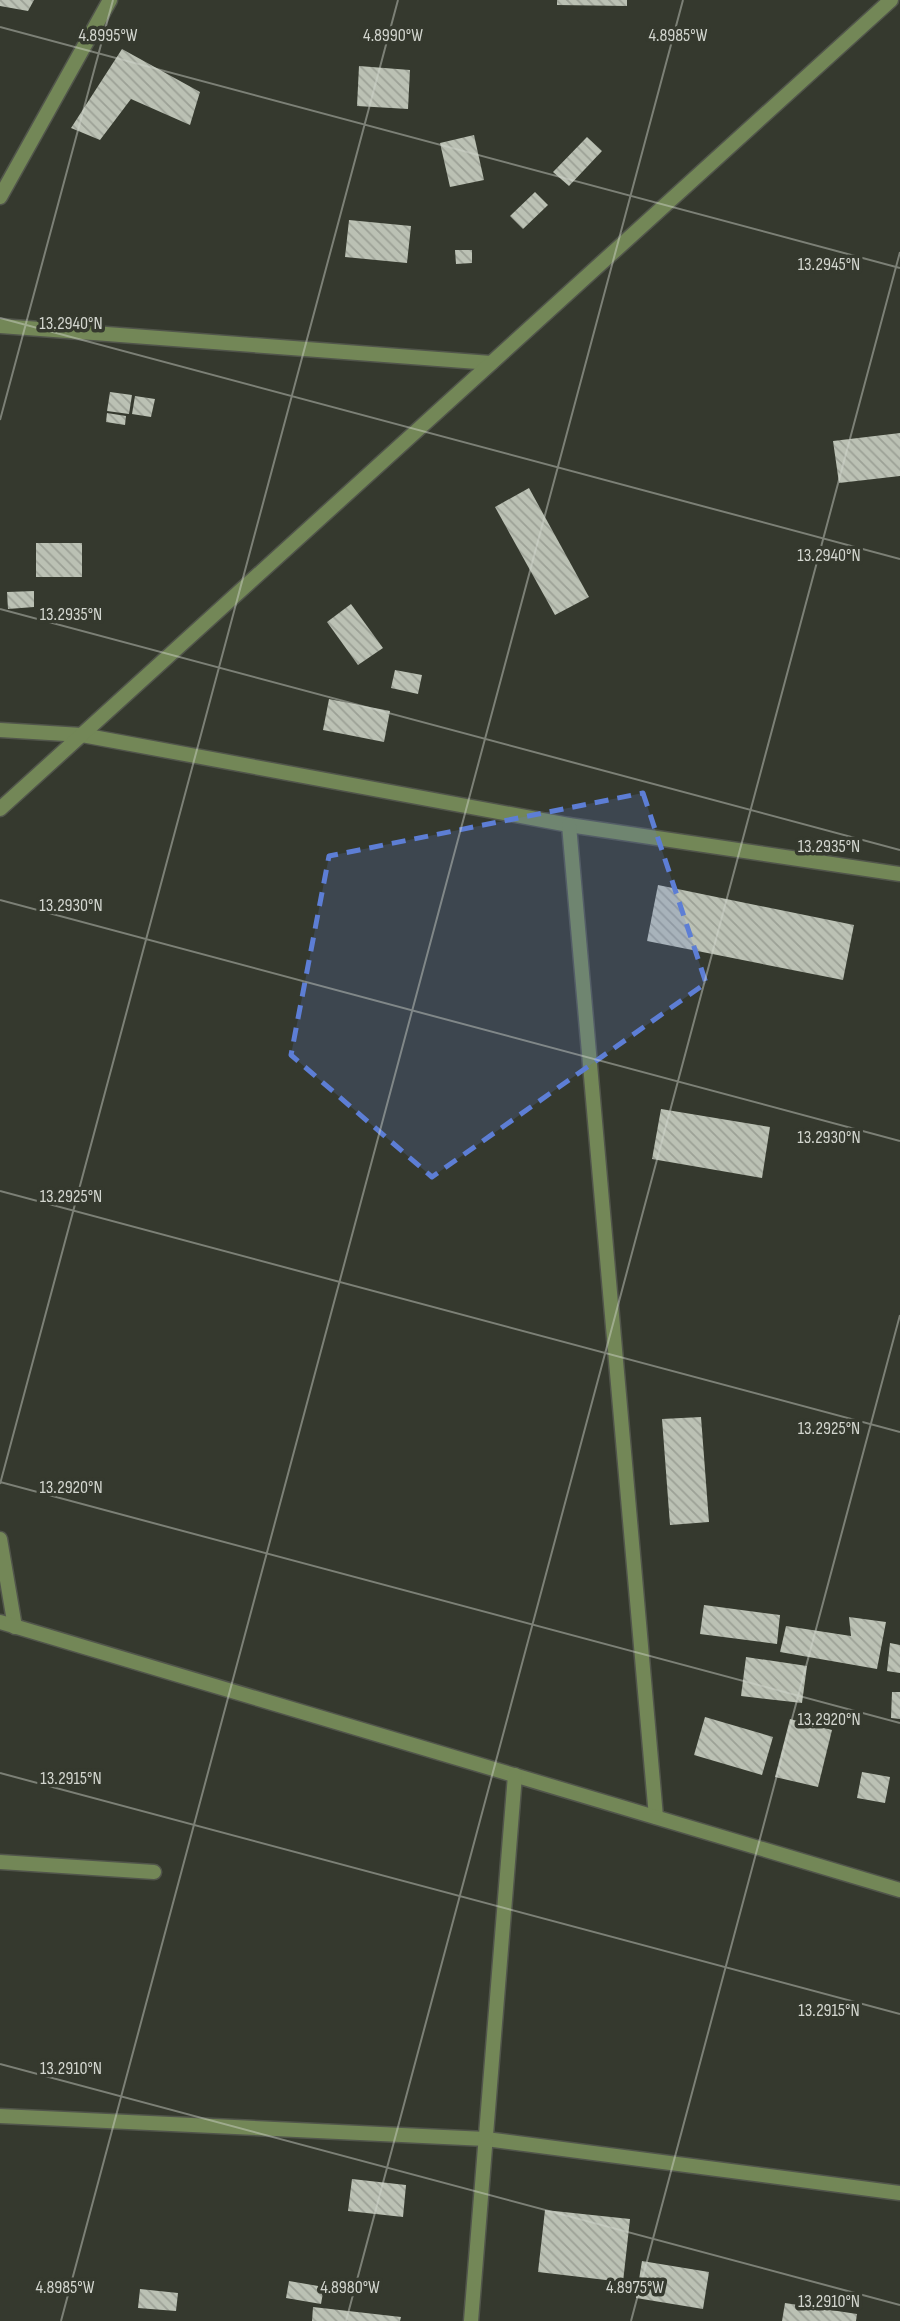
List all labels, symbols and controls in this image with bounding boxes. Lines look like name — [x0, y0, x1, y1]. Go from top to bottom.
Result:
text: 4.8995°W — [79, 25, 138, 46]
text: 4.8990°W — [363, 25, 423, 46]
text: 4.8985°W — [649, 25, 708, 46]
text: 13.2945°N — [798, 254, 860, 275]
text: 13.2940°N — [39, 313, 103, 334]
text: 13.2940°N — [797, 545, 861, 566]
text: 13.2935°N — [40, 604, 102, 625]
text: 13.2935°N — [798, 836, 860, 857]
text: 13.2930°N — [39, 895, 103, 916]
text: 13.2930°N — [797, 1127, 861, 1148]
text: 13.2925°N — [40, 1186, 102, 1207]
text: 13.2925°N — [798, 1418, 860, 1439]
text: 13.2920°N — [39, 1477, 103, 1498]
text: 13.2920°N — [797, 1709, 861, 1730]
text: 13.2915°N — [40, 1768, 102, 1789]
text: 13.2915°N — [798, 2000, 860, 2021]
text: 13.2910°N — [40, 2058, 102, 2079]
text: 4.8985°W — [36, 2277, 95, 2298]
text: 4.8980°W — [320, 2277, 380, 2298]
text: 4.8975°W — [606, 2277, 664, 2298]
text: 13.2910°N — [798, 2291, 860, 2312]

